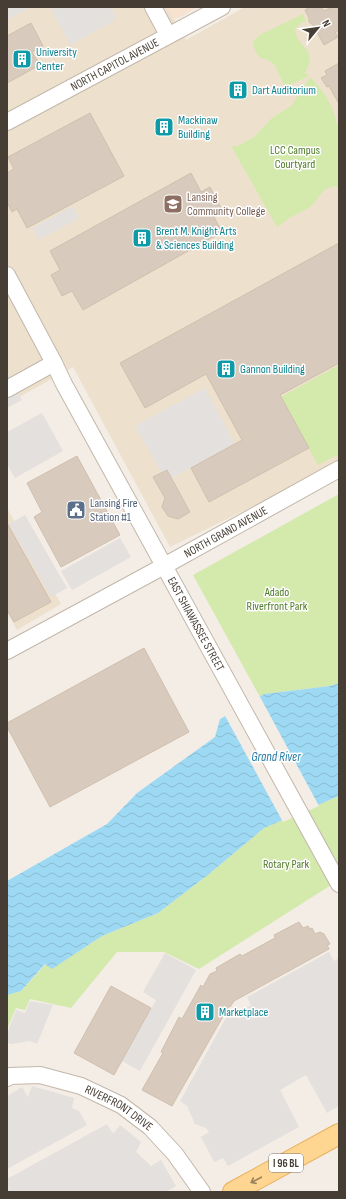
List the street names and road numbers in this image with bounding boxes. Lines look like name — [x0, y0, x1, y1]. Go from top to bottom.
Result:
street label: NORTH CAPITOL AVENUE — [68, 35, 161, 94]
street label: NORTH GRAND AVENUE — [181, 503, 270, 561]
street label: EAST SHIAWASSEE STREET — [164, 574, 228, 674]
street label: RIVERFRONT DRIVE — [83, 1082, 156, 1134]
road number: I 96 BL — [269, 1154, 303, 1172]

